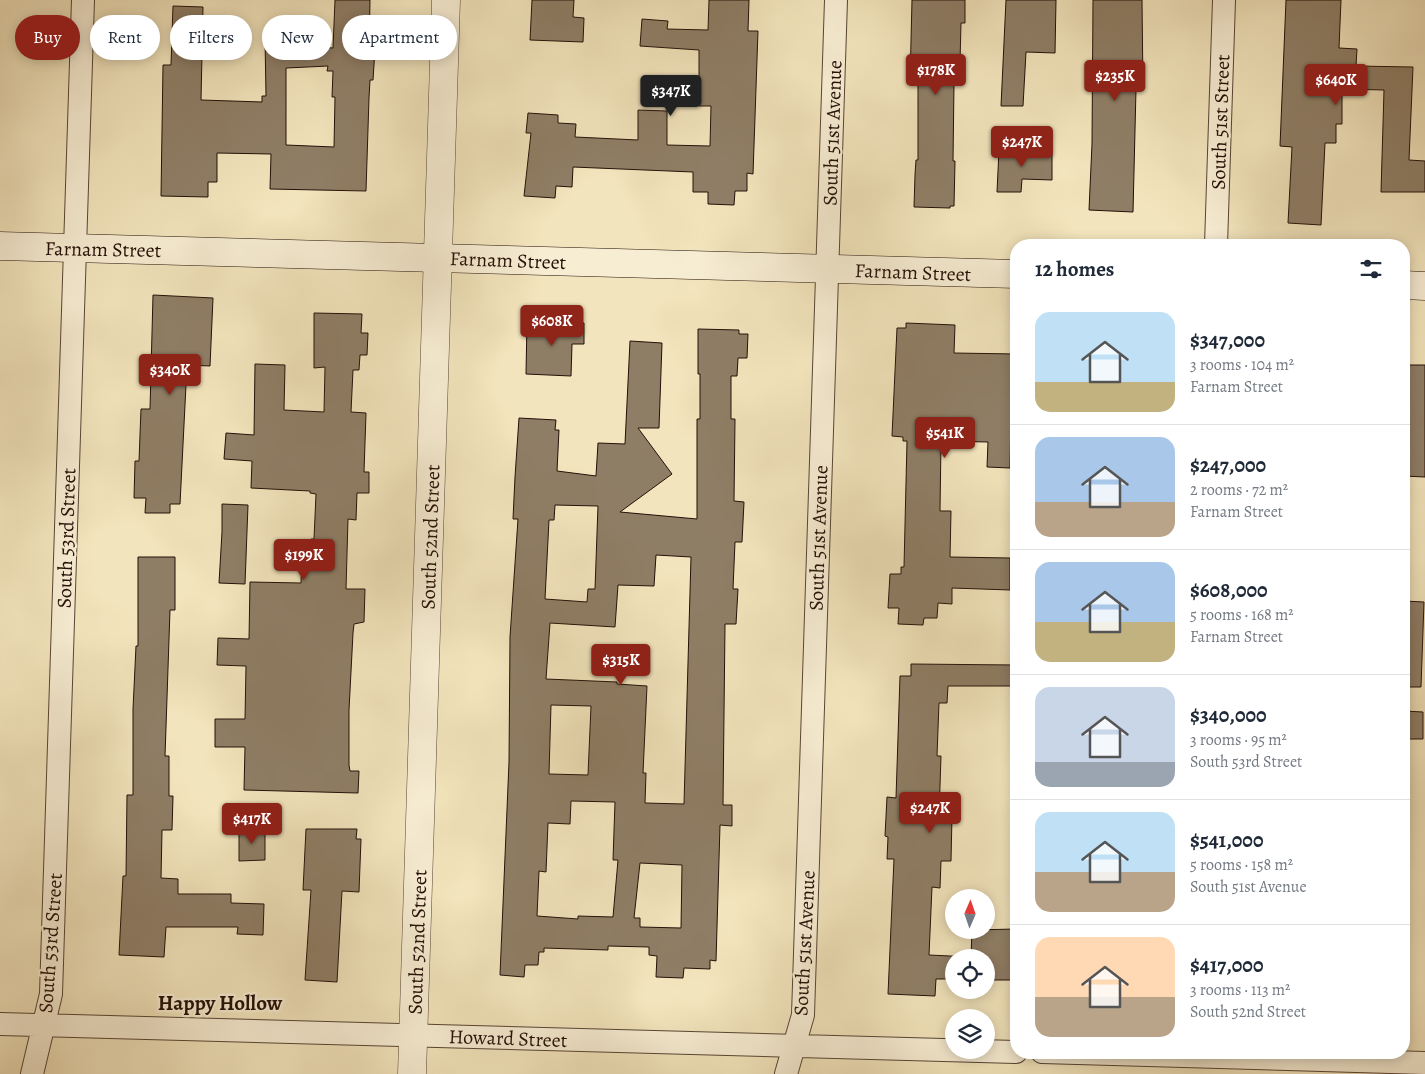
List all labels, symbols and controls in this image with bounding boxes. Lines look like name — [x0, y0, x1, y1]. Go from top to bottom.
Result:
chip: Buy — [15, 15, 80, 60]
chip: Rent — [90, 15, 160, 60]
chip: Filters — [170, 15, 252, 60]
chip: New — [262, 15, 332, 60]
chip: Apartment — [342, 15, 457, 60]
street label: South 51st Street — [1205, 53, 1236, 190]
pin: $178K — [901, 54, 971, 96]
text: $178K — [917, 59, 955, 81]
pin: $235K — [1080, 59, 1150, 102]
street label: South 51st Avenue — [816, 60, 849, 206]
pin: $640K — [1301, 64, 1371, 106]
text: $235K — [1095, 65, 1135, 87]
text: $640K — [1315, 69, 1357, 91]
pin: $347K — [636, 74, 706, 117]
text: $347K — [651, 80, 691, 102]
pin: $247K — [987, 126, 1057, 168]
text: $247K — [1002, 131, 1042, 153]
street label: Farnam Street — [45, 235, 162, 264]
street label: Farnam Street — [449, 245, 567, 276]
text: 12 homes — [1035, 255, 1114, 283]
icon: filters — [1357, 255, 1385, 283]
street label: Farnam Street — [854, 257, 972, 288]
pin: $608K — [517, 304, 587, 347]
text: $608K — [531, 310, 573, 332]
text: $347,000 — [1190, 326, 1265, 354]
icon: home — [1075, 332, 1135, 392]
pin: $340K — [135, 354, 205, 396]
text: 3 rooms · 104 m² — [1190, 354, 1294, 376]
text: $340K — [150, 359, 190, 381]
text: Farnam Street — [1190, 376, 1283, 398]
pin: $541K — [910, 416, 980, 459]
text: $541K — [926, 422, 964, 444]
text: $247,000 — [1190, 451, 1266, 479]
icon: home — [1075, 457, 1135, 517]
street label: South 52nd Street — [414, 464, 447, 610]
street label: South 51st Avenue — [802, 465, 835, 611]
street label: South 53rd Street — [51, 467, 82, 609]
text: 2 rooms · 72 m² — [1190, 479, 1288, 501]
text: Farnam Street — [1190, 501, 1283, 523]
pin: $199K — [269, 538, 339, 581]
text: $199K — [285, 544, 323, 566]
text: $608,000 — [1190, 576, 1268, 604]
icon: home — [1075, 582, 1135, 642]
text: 5 rooms · 168 m² — [1190, 604, 1294, 626]
text: Farnam Street — [1190, 626, 1283, 648]
pin: $315K — [586, 644, 656, 686]
text: $315K — [602, 649, 640, 671]
text: $340,000 — [1190, 701, 1267, 729]
icon: home — [1075, 707, 1135, 767]
text: 3 rooms · 95 m² — [1190, 729, 1287, 751]
text: South 53rd Street — [1190, 751, 1302, 773]
pin: $247K — [895, 792, 965, 834]
text: $247K — [910, 797, 950, 819]
pin: $417K — [217, 802, 287, 845]
text: $417K — [233, 808, 271, 830]
text: $541,000 — [1190, 826, 1263, 854]
icon: home — [1075, 832, 1135, 892]
text: 5 rooms · 158 m² — [1190, 854, 1293, 876]
street label: South 52nd Street — [401, 869, 434, 1015]
street label: South 51st Avenue — [787, 869, 822, 1017]
street label: South 53rd Street — [32, 872, 69, 1014]
text: South 51st Avenue — [1190, 876, 1307, 898]
north arrow — [945, 889, 995, 939]
map controls — [945, 889, 995, 1059]
button: locate — [945, 949, 995, 999]
text: $417,000 — [1190, 951, 1263, 979]
icon: home — [1075, 957, 1135, 1017]
text: 3 rooms · 113 m² — [1190, 979, 1290, 1001]
district label: Happy Hollow — [158, 989, 283, 1017]
text: South 52nd Street — [1190, 1001, 1306, 1023]
button: layers — [945, 1009, 995, 1059]
street label: Howard Street — [448, 1023, 568, 1054]

